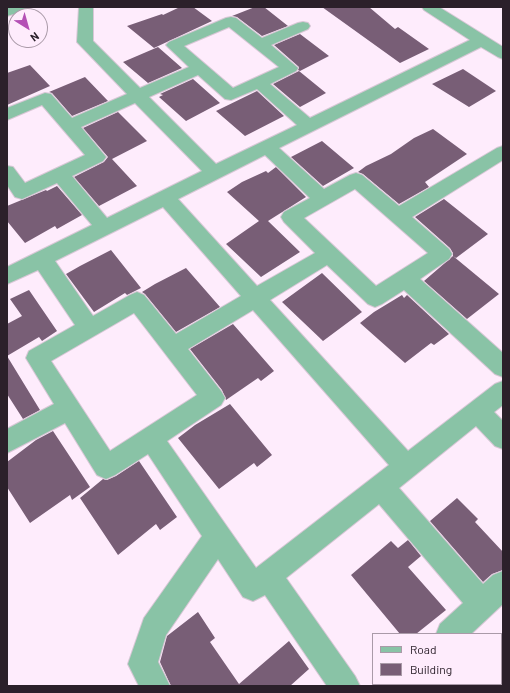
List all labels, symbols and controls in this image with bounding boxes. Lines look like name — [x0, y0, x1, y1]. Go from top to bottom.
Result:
north arrow — [8, 8, 48, 48]
text: N — [28, 30, 42, 45]
legend — [372, 633, 502, 685]
text: Road — [410, 642, 437, 656]
text: Building — [410, 662, 452, 676]

